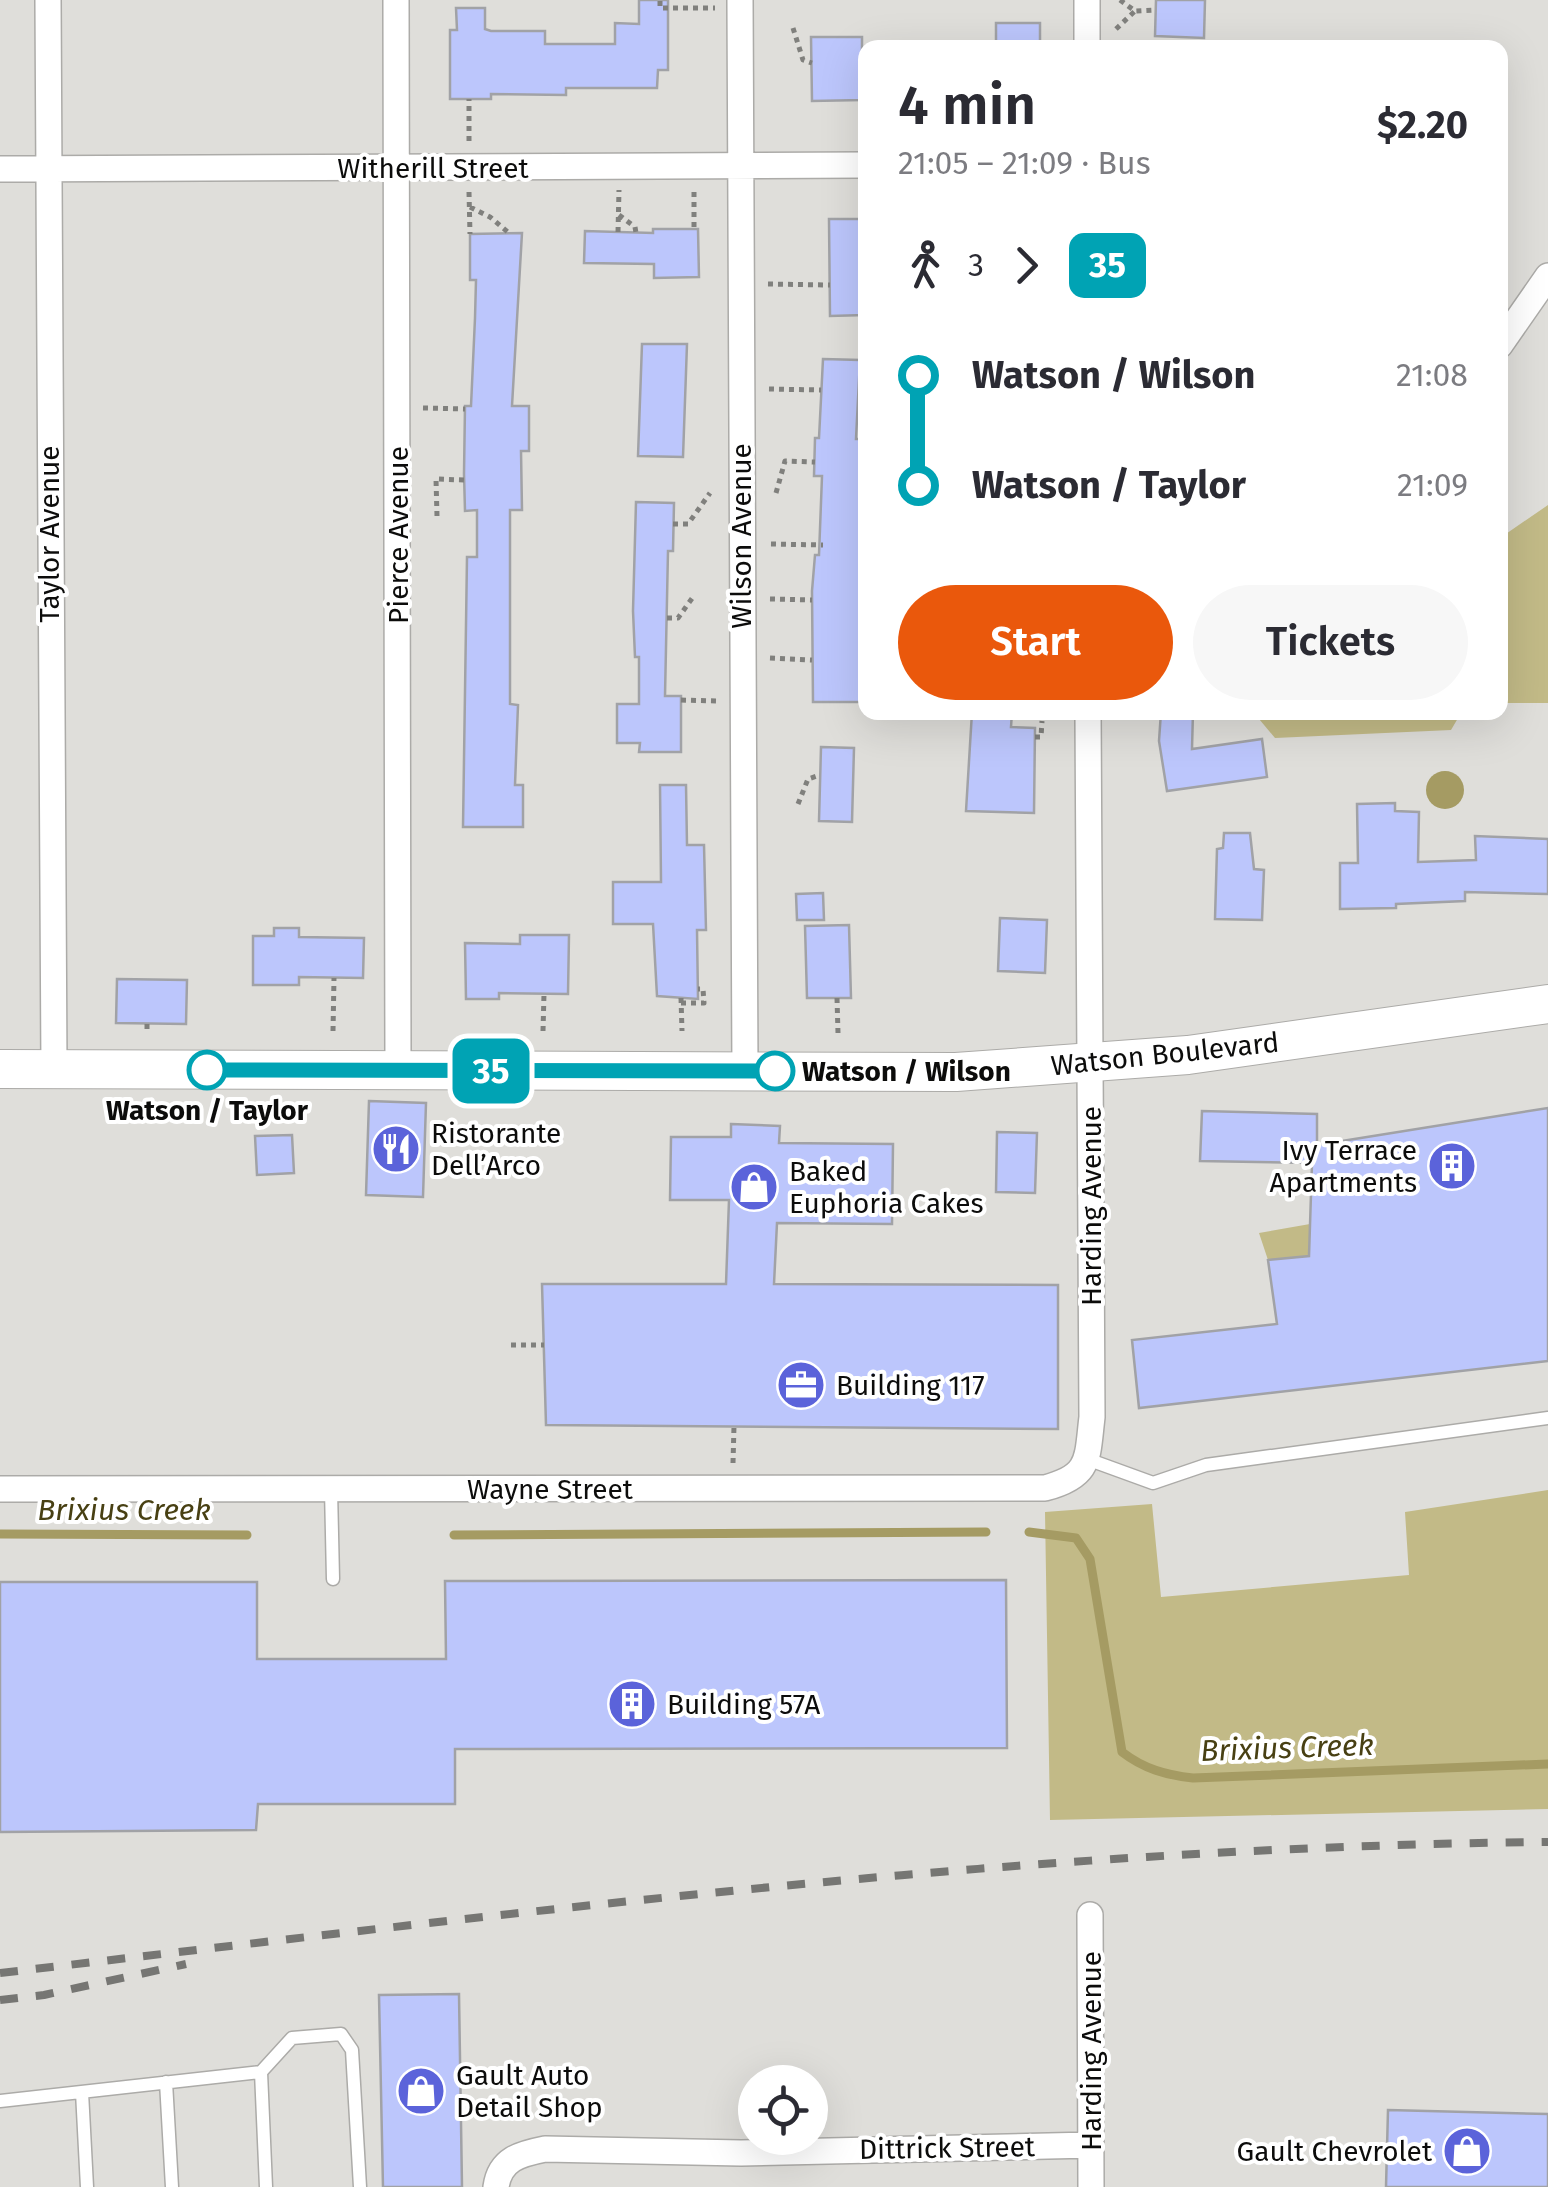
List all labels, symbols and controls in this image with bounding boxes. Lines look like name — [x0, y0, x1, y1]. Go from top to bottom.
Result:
text: 4 min — [898, 73, 1036, 139]
text: $2.20 — [1377, 102, 1468, 148]
text: 21:05 – 21:09 · Bus — [898, 144, 1151, 182]
street label: Witherill Street — [337, 152, 530, 185]
icon: walk — [898, 238, 953, 293]
icon: forward — [999, 238, 1054, 293]
text: 35 — [1089, 244, 1126, 286]
text: 3 — [968, 246, 984, 284]
text: Watson / Wilson — [972, 352, 1255, 398]
text: 21:08 — [1396, 356, 1468, 394]
street label: Wilson Avenue — [725, 443, 758, 629]
street label: Taylor Avenue — [33, 445, 66, 623]
street label: Pierce Avenue — [382, 446, 415, 624]
text: Watson / Taylor — [972, 462, 1246, 508]
text: 21:09 — [1397, 466, 1468, 504]
button: Start — [898, 585, 1173, 700]
button: Tickets — [1193, 585, 1468, 700]
street label: Watson Boulevard — [1049, 1026, 1281, 1082]
line badge: 35 — [446, 1038, 536, 1104]
text: 35 — [473, 1050, 509, 1092]
marker: Watson / Taylor — [188, 1051, 226, 1089]
marker: Watson / Wilson — [756, 1052, 794, 1090]
place label: Watson / Wilson — [802, 1055, 1011, 1088]
place label: Watson / Taylor — [106, 1094, 309, 1127]
street label: Harding Avenue — [1075, 1106, 1108, 1306]
place label: Ristorante Dell’Arco — [431, 1117, 561, 1182]
restaurant icon: Ristorante Dell’Arco — [370, 1123, 422, 1175]
place label: Ivy Terrace Apartments — [1270, 1134, 1417, 1199]
building icon: Ivy Terrace Apartments — [1426, 1140, 1478, 1192]
place label: Baked Euphoria Cakes — [789, 1155, 984, 1220]
shop icon: Baked Euphoria Cakes — [728, 1161, 780, 1213]
office icon: Building 117 — [775, 1359, 827, 1411]
place label: Building 117 — [836, 1369, 985, 1402]
street label: Wayne Street — [467, 1473, 634, 1506]
water label: Brixius Creek — [37, 1492, 211, 1528]
building icon: Building 57A — [606, 1678, 658, 1730]
place label: Building 57A — [667, 1688, 820, 1721]
water label: Brixius Creek — [1200, 1727, 1374, 1769]
street label: Harding Avenue — [1075, 1951, 1108, 2151]
place label: Gault Auto Detail Shop — [456, 2059, 603, 2124]
shop icon: Gault Auto Detail Shop — [395, 2065, 447, 2117]
map controls — [738, 2065, 828, 2155]
button: locate — [738, 2065, 828, 2155]
shop icon: Gault Chevrolet — [1441, 2125, 1493, 2177]
street label: Dittrick Street — [859, 2130, 1036, 2166]
place label: Gault Chevrolet — [1237, 2135, 1433, 2168]

